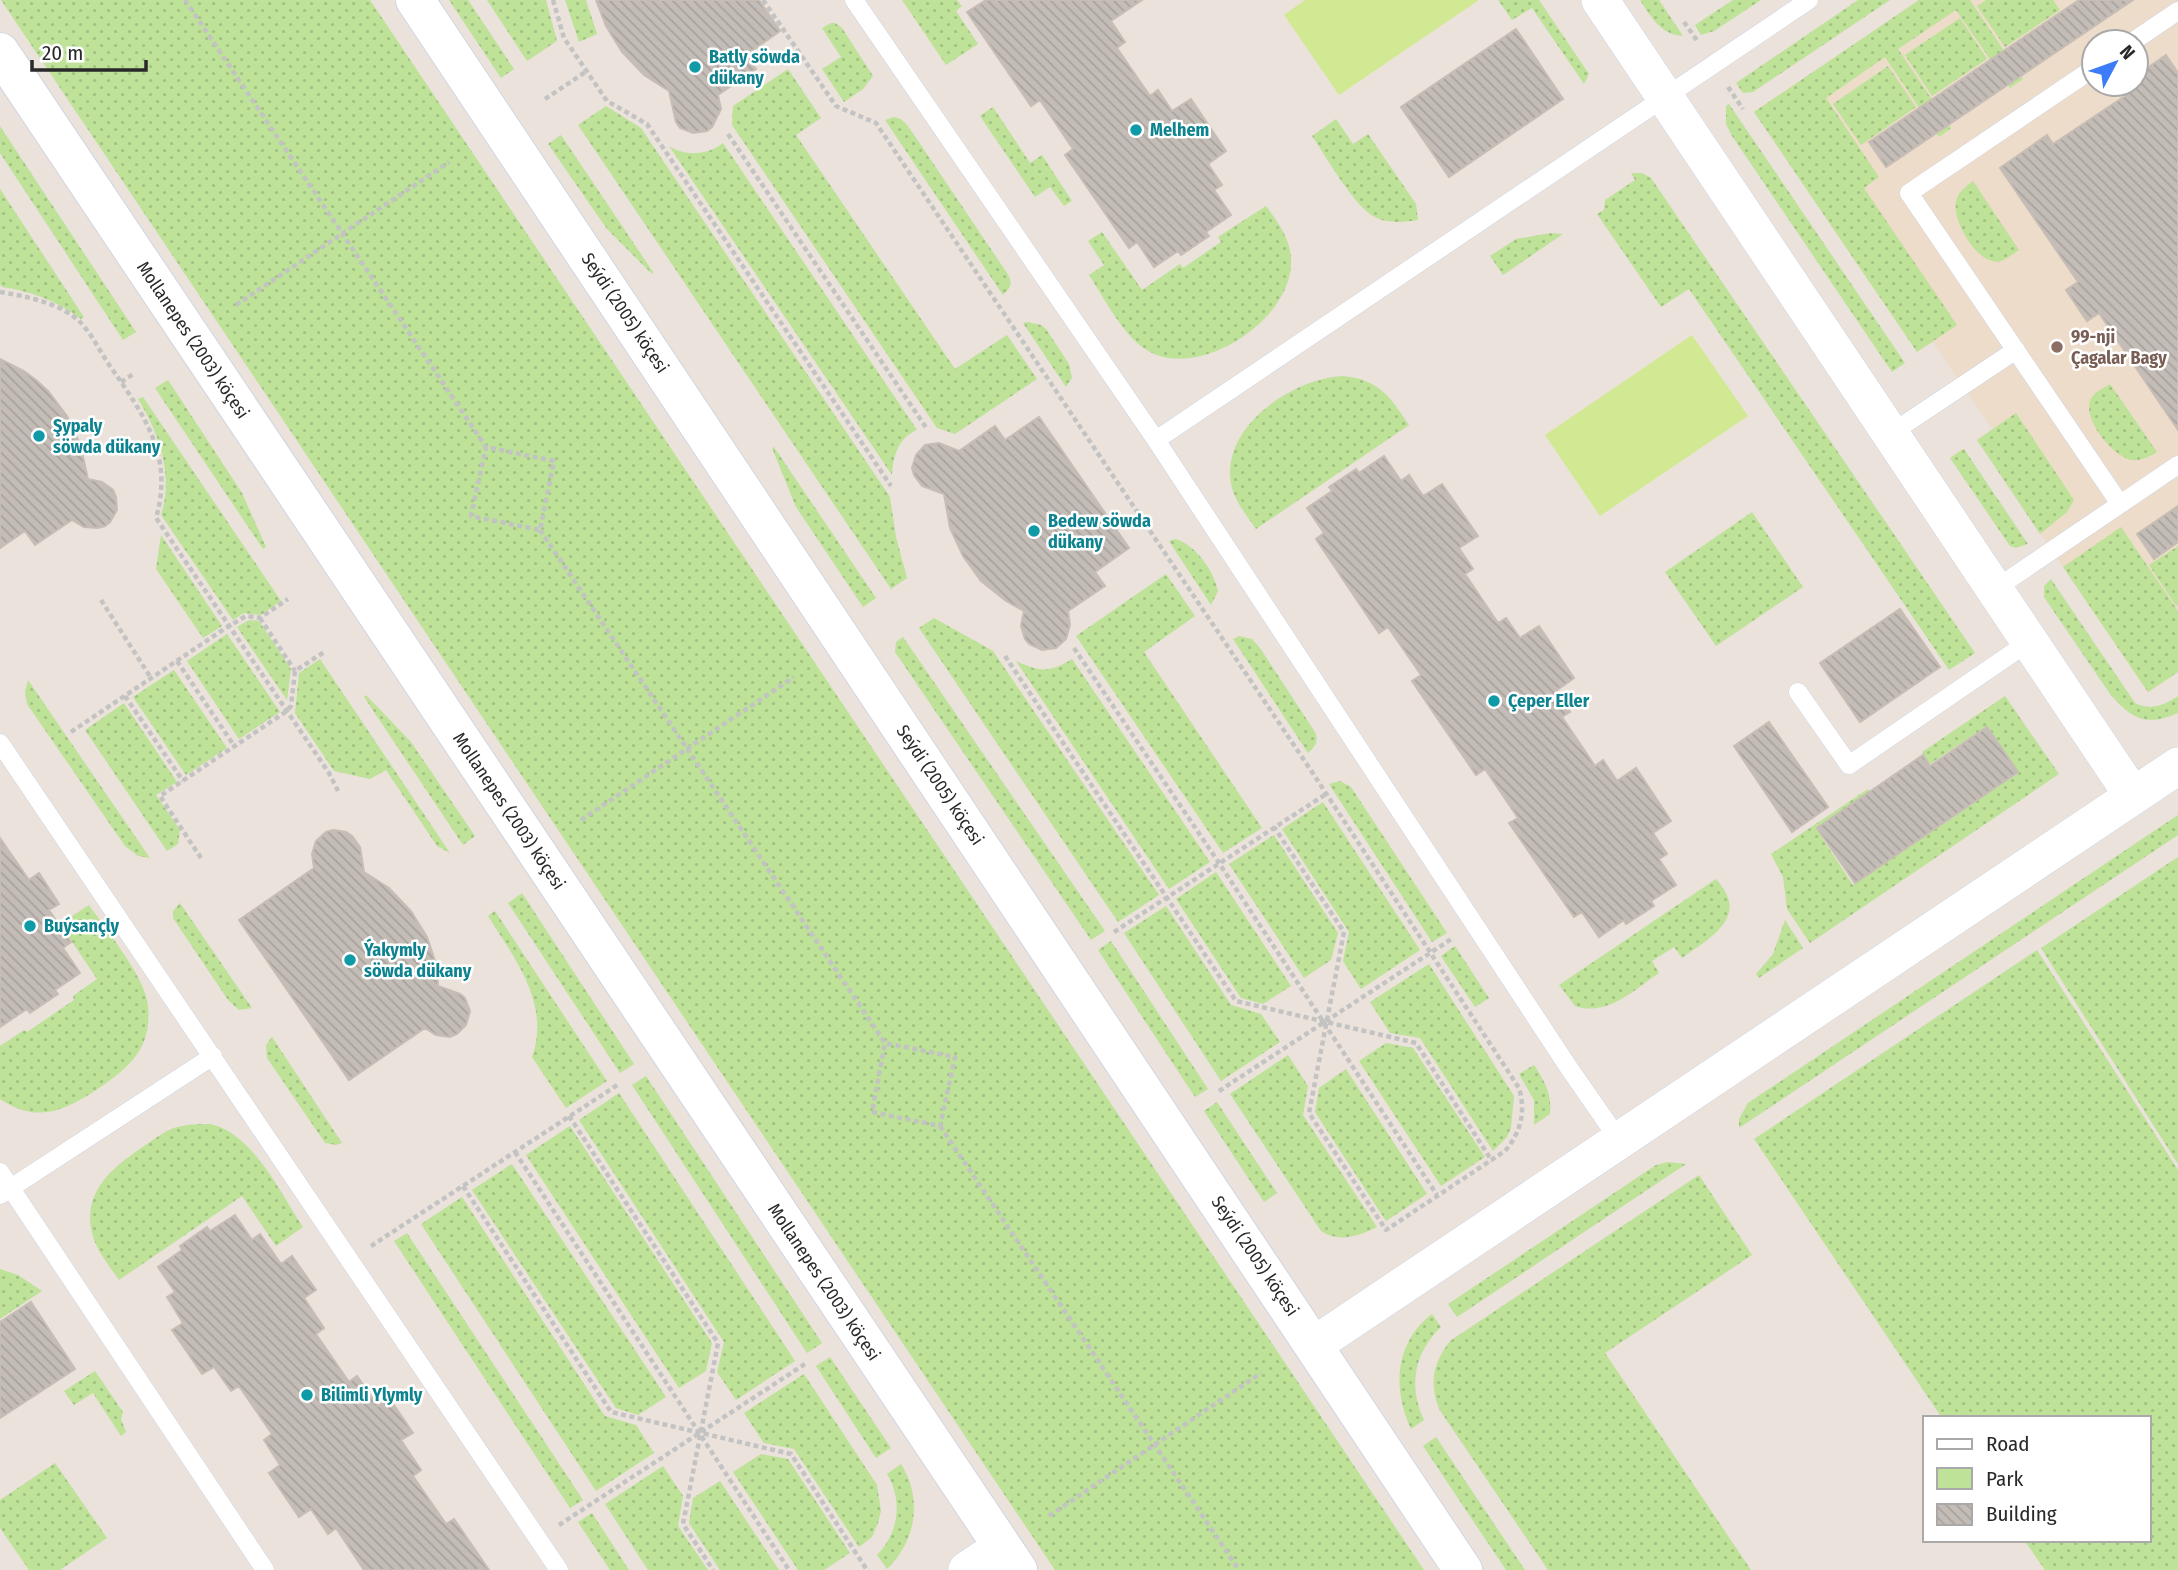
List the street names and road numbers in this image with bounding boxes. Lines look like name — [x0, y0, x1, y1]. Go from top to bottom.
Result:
street label: Seýdi (2005) köçesi — [577, 249, 673, 377]
street label: Mollanepes (2003) köçesi — [132, 257, 254, 423]
street label: Seýdi (2005) köçesi — [892, 721, 988, 849]
street label: Mollanepes (2003) köçesi — [448, 728, 570, 894]
street label: Seýdi (2005) köçesi — [1207, 1192, 1303, 1320]
street label: Mollanepes (2003) köçesi — [763, 1199, 885, 1365]

